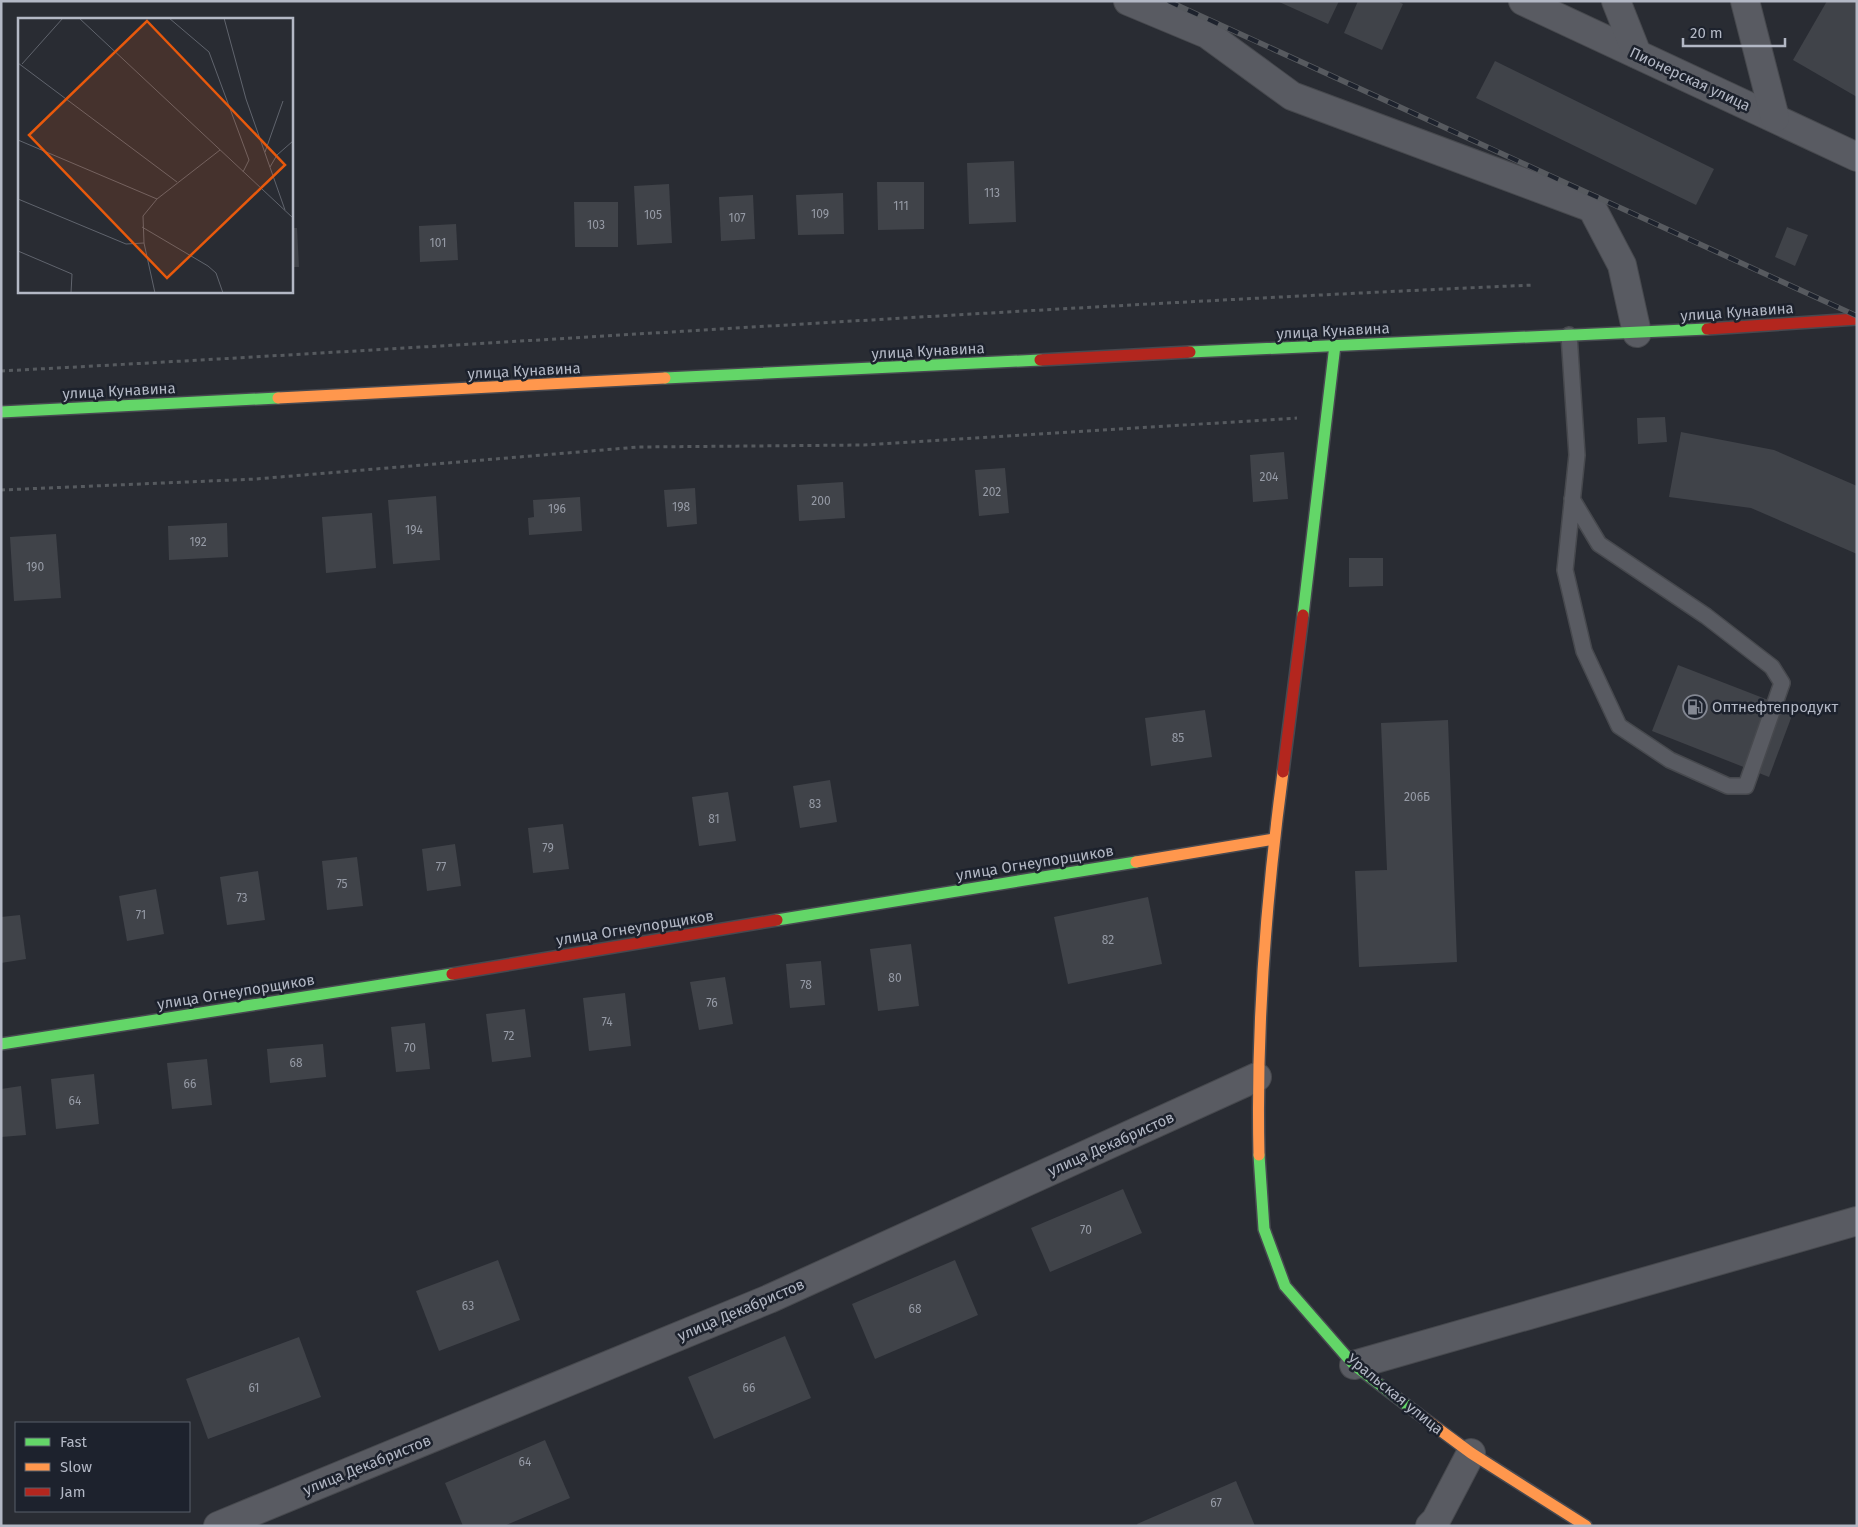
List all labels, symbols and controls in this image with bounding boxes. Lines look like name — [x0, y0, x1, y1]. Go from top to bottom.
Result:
scale bar — [1683, 15, 1786, 47]
inset map — [18, 18, 292, 292]
text: 20 m — [1690, 24, 1723, 42]
street label: Пионерская улица — [1627, 43, 1753, 115]
house number: 113 — [984, 186, 1000, 200]
house number: 111 — [893, 199, 909, 213]
house number: 109 — [811, 207, 829, 221]
house number: 105 — [644, 208, 662, 222]
house number: 107 — [729, 211, 745, 225]
house number: 103 — [587, 218, 605, 232]
house number: 101 — [430, 236, 446, 250]
street label: улица Кунавина — [1680, 299, 1794, 325]
street label: улица Кунавина — [1276, 319, 1390, 343]
street label: улица Кунавина — [871, 339, 985, 363]
street label: улица Кунавина — [467, 359, 581, 383]
street label: улица Кунавина — [62, 379, 176, 403]
house number: 204 — [1259, 470, 1279, 484]
house number: 202 — [983, 485, 1001, 499]
house number: 200 — [811, 494, 831, 508]
house number: 198 — [672, 500, 690, 514]
house number: 196 — [548, 502, 566, 516]
house number: 194 — [405, 523, 423, 537]
house number: 192 — [189, 535, 207, 549]
house number: 190 — [26, 560, 44, 574]
fuel station icon: Оптнефтепродукт — [1682, 694, 1708, 720]
place label: Оптнефтепродукт — [1712, 698, 1838, 716]
house number: 85 — [1172, 731, 1184, 745]
house number: 206Б — [1404, 790, 1430, 804]
house number: 83 — [809, 797, 821, 811]
house number: 81 — [708, 812, 720, 826]
house number: 79 — [542, 841, 554, 855]
street label: улица Огнеупорщиков — [955, 842, 1115, 884]
house number: 77 — [436, 860, 446, 874]
house number: 75 — [336, 877, 348, 891]
house number: 73 — [236, 891, 248, 905]
street label: улица Огнеупорщиков — [555, 907, 715, 949]
house number: 71 — [136, 908, 146, 922]
house number: 82 — [1102, 933, 1114, 947]
street label: улица Огнеупорщиков — [156, 971, 316, 1013]
house number: 80 — [888, 971, 902, 985]
house number: 78 — [800, 978, 812, 992]
house number: 76 — [706, 996, 718, 1010]
house number: 74 — [601, 1015, 613, 1029]
house number: 72 — [503, 1029, 515, 1043]
house number: 70 — [404, 1041, 416, 1055]
house number: 68 — [289, 1056, 303, 1070]
house number: 66 — [184, 1077, 196, 1091]
house number: 64 — [69, 1094, 82, 1108]
street label: улица Декабристов — [1045, 1108, 1177, 1180]
house number: 70 — [1080, 1223, 1092, 1237]
street label: улица Декабристов — [675, 1275, 807, 1345]
house number: 63 — [462, 1299, 474, 1313]
house number: 68 — [908, 1302, 922, 1316]
street label: Уральская улица — [1343, 1350, 1447, 1438]
house number: 61 — [248, 1381, 260, 1395]
house number: 66 — [743, 1381, 755, 1395]
legend — [15, 1422, 190, 1512]
street label: улица Декабристов — [300, 1431, 434, 1499]
text: Fast — [60, 1433, 87, 1451]
house number: 64 — [519, 1455, 532, 1469]
text: Slow — [60, 1458, 92, 1476]
text: Jam — [60, 1483, 86, 1501]
house number: 67 — [1210, 1496, 1222, 1510]

